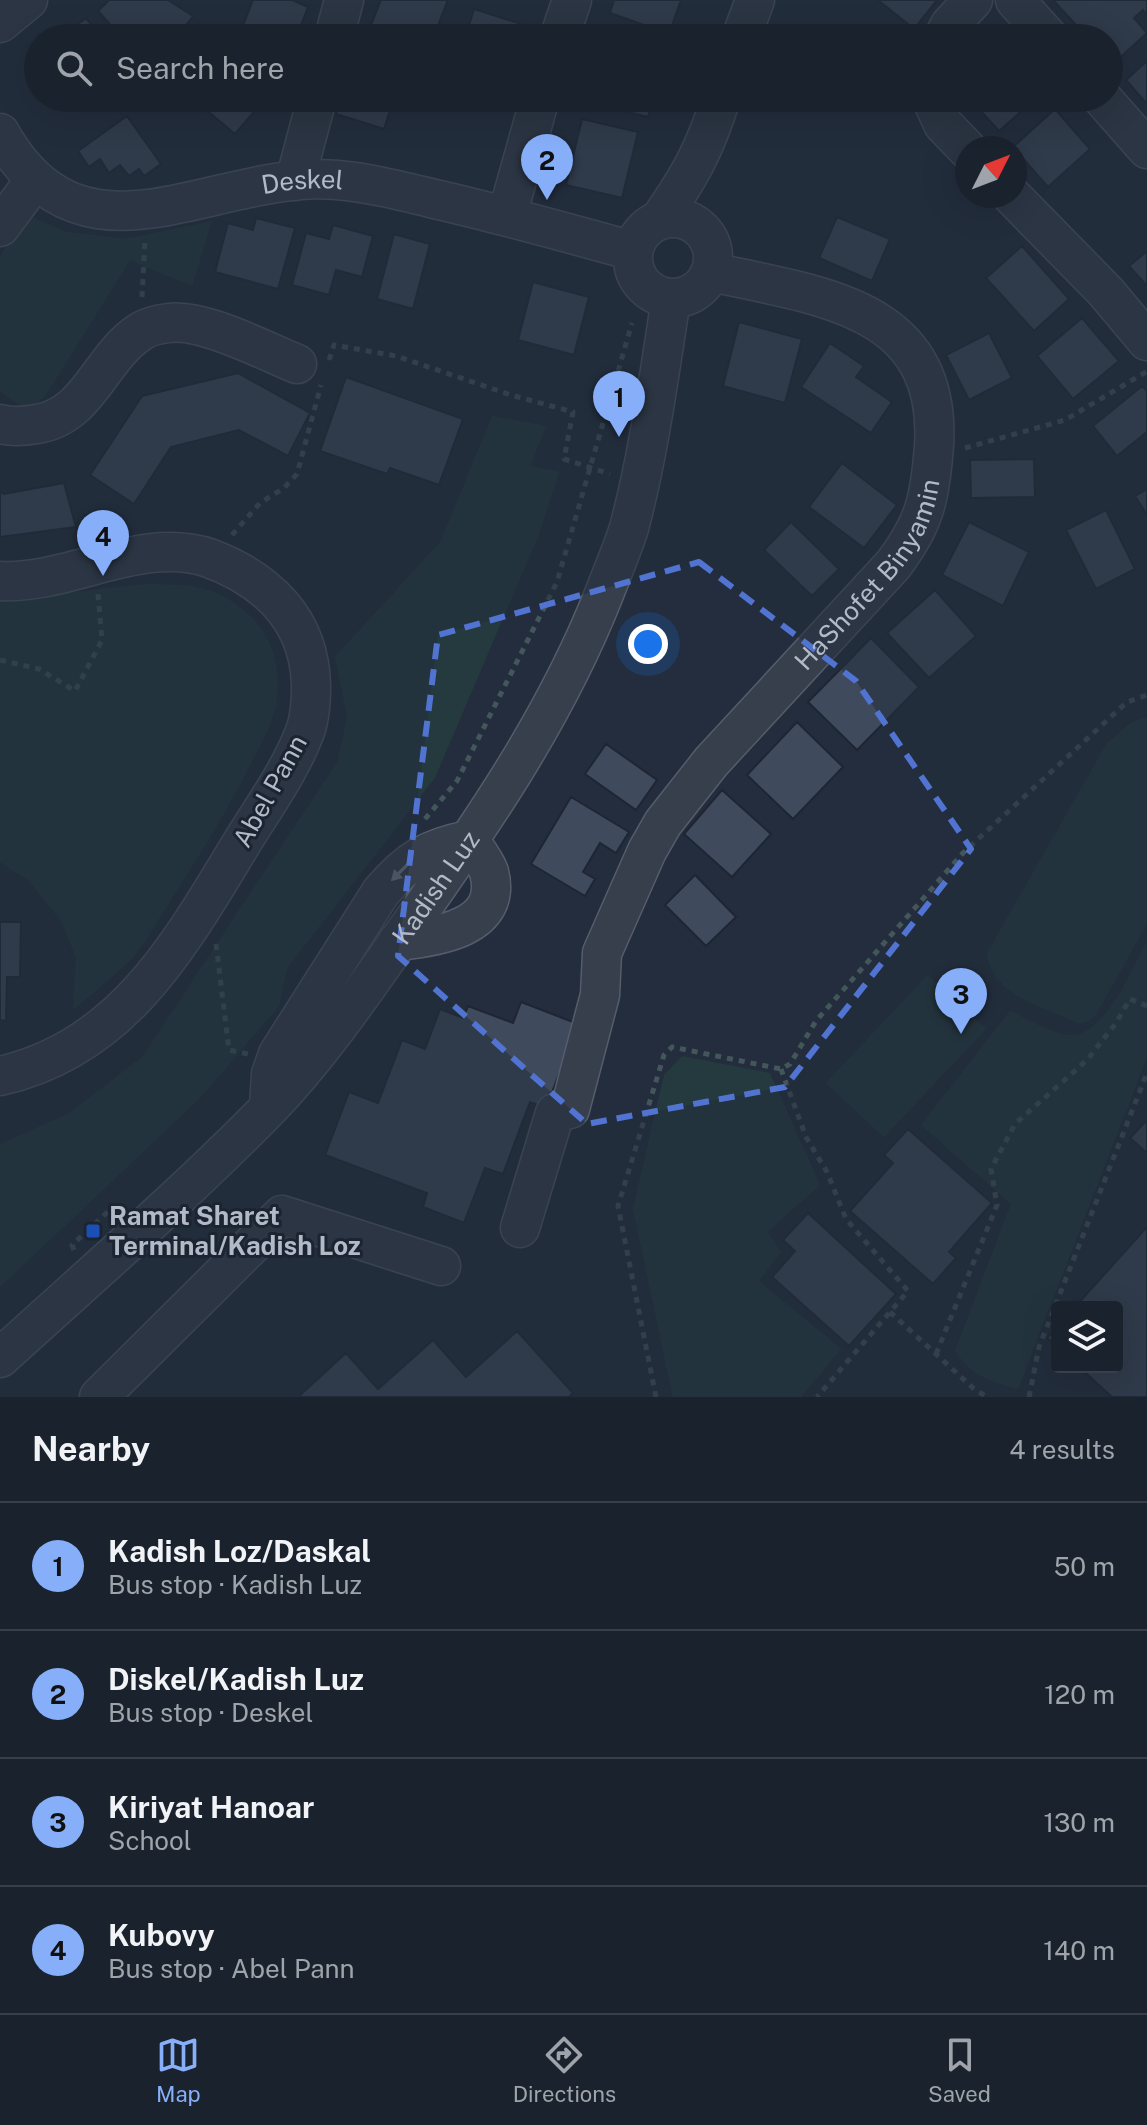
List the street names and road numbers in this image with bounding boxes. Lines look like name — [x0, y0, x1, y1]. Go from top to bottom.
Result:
street label: Deskel — [259, 163, 345, 200]
street label: HaShofet Binyamin — [788, 477, 945, 676]
street label: Abel Pann — [226, 729, 313, 852]
street label: Kadish Luz — [385, 825, 486, 950]

